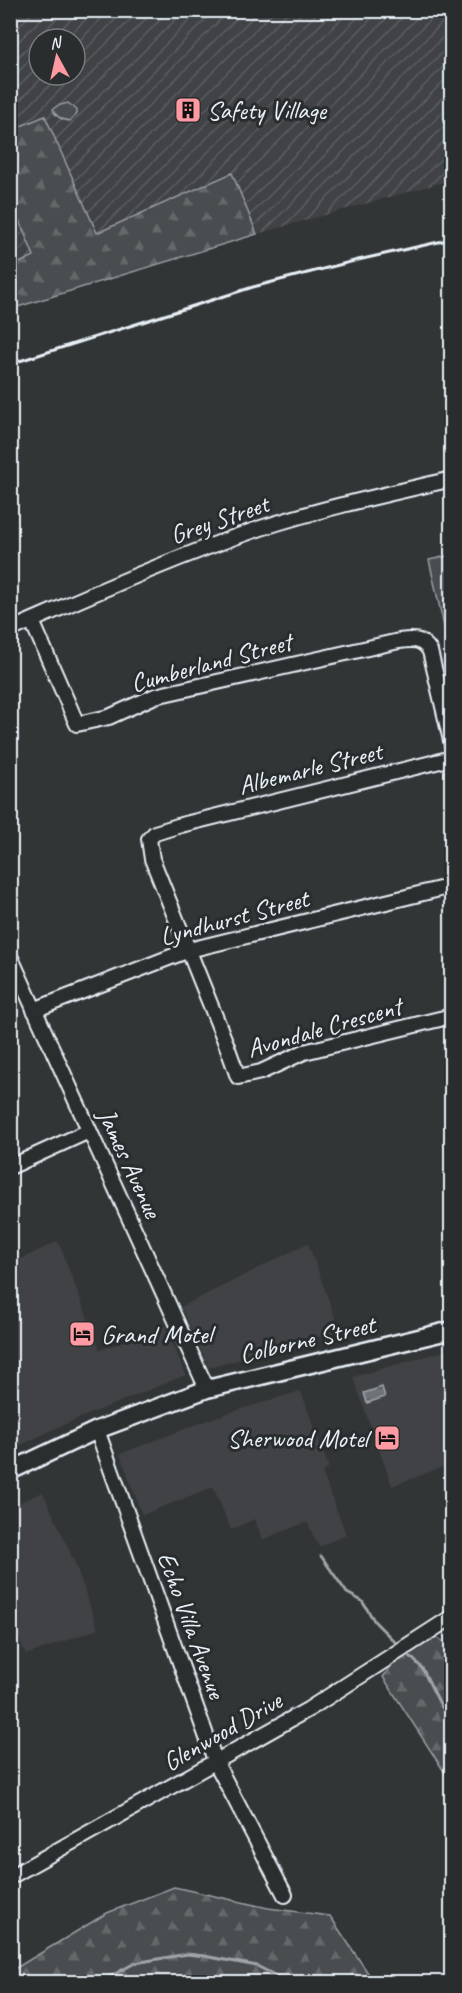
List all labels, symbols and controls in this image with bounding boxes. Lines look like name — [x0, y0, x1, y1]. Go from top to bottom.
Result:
north arrow — [27, 27, 87, 87]
text: N — [49, 32, 64, 54]
place label: Safety Village — [207, 94, 328, 127]
building icon: Safety Village — [173, 95, 203, 125]
street label: Grey Street — [166, 487, 275, 552]
street label: Cumberland Street — [127, 624, 298, 700]
street label: Albemarle Street — [235, 734, 388, 802]
street label: Lyndhurst Street — [156, 881, 314, 953]
street label: Avondale Crescent — [243, 989, 408, 1065]
street label: James Avenue — [89, 1101, 170, 1225]
street label: Colborne Street — [236, 1307, 381, 1371]
place label: Grand Motel — [101, 1318, 216, 1351]
hotel icon: Grand Motel — [67, 1319, 97, 1349]
place label: Sherwood Motel — [227, 1422, 373, 1455]
hotel icon: Sherwood Motel — [372, 1423, 402, 1453]
street label: Echo Villa Avenue — [150, 1547, 234, 1704]
street label: Glenwood Drive — [157, 1683, 289, 1779]

